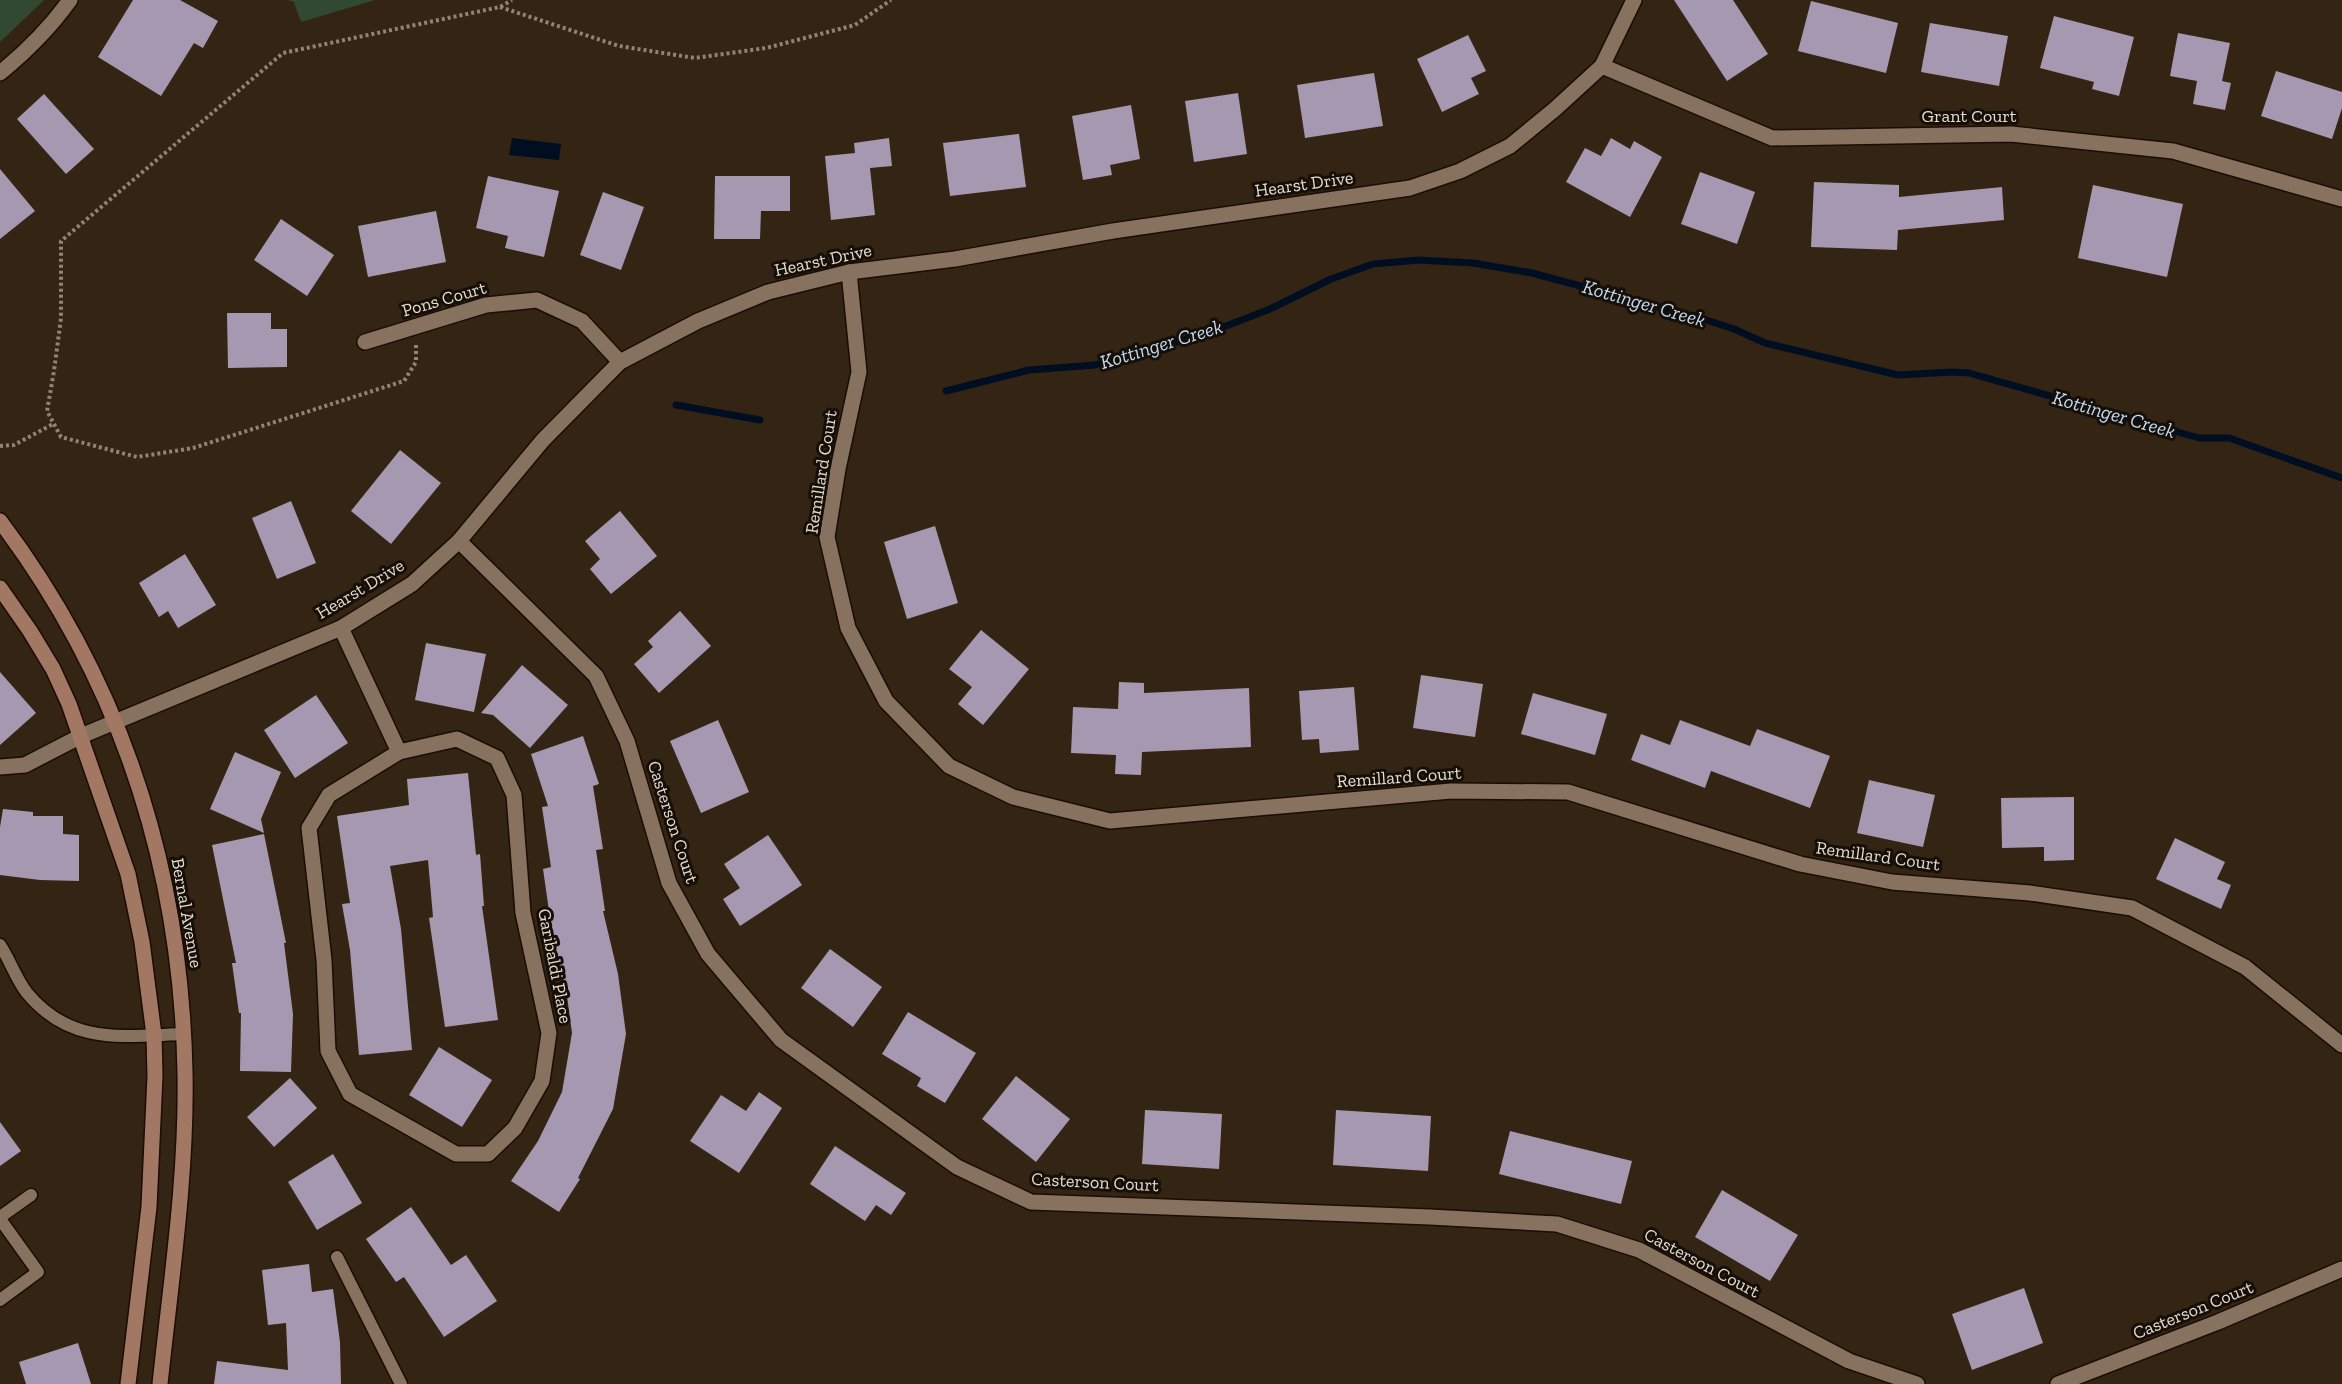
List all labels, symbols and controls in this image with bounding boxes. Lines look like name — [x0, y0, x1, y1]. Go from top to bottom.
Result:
street label: Grant Court — [1922, 105, 2017, 127]
street label: Hearst Drive — [1253, 166, 1355, 202]
street label: Hearst Drive — [772, 239, 874, 281]
water label: Kottinger Creek — [1580, 274, 1708, 332]
street label: Pons Court — [399, 276, 489, 322]
water label: Kottinger Creek — [1097, 314, 1225, 374]
water label: Kottinger Creek — [2050, 385, 2178, 443]
street label: Remillard Court — [800, 408, 842, 535]
street label: Hearst Drive — [312, 554, 408, 624]
street label: Casterson Court — [643, 758, 703, 886]
street label: Remillard Court — [1336, 762, 1462, 792]
street label: Remillard Court — [1815, 836, 1942, 876]
street label: Bernal Avenue — [167, 856, 207, 970]
street label: Garibaldi Place — [533, 907, 577, 1025]
street label: Casterson Court — [1031, 1168, 1160, 1196]
street label: Casterson Court — [1640, 1223, 1764, 1303]
street label: Casterson Court — [2130, 1276, 2257, 1344]

